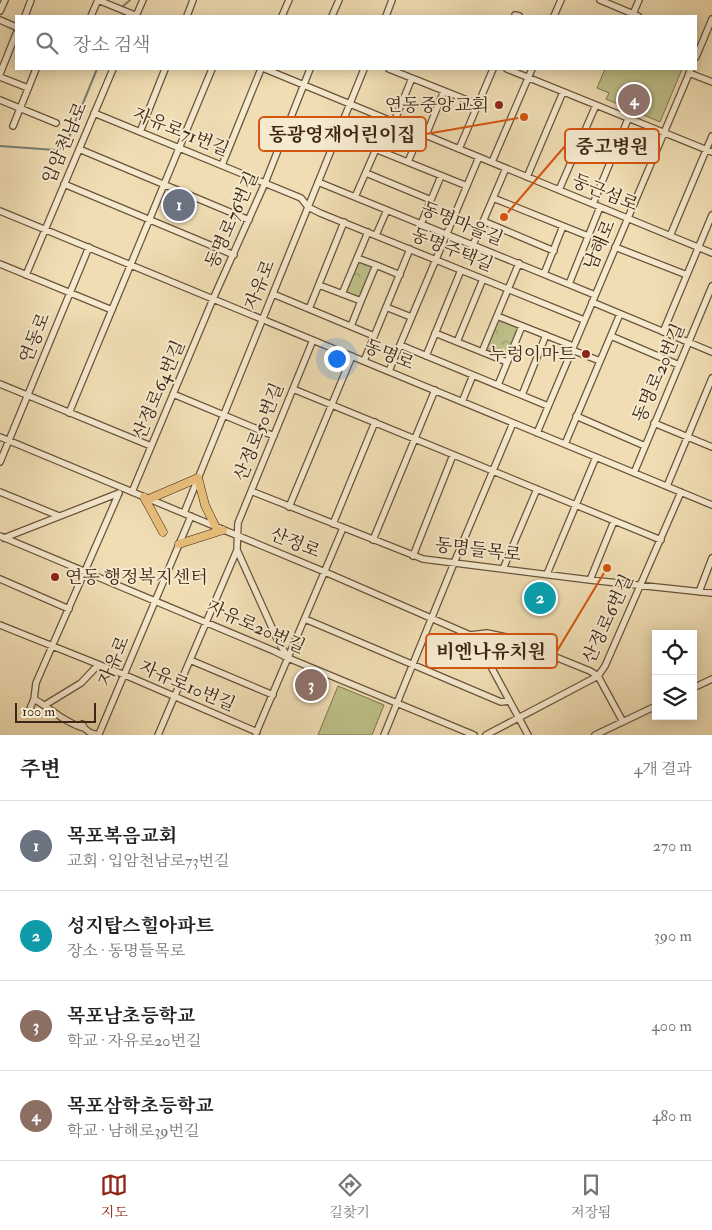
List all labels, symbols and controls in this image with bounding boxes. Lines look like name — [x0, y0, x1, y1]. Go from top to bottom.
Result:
search box — [15, 15, 697, 70]
icon: search — [33, 29, 61, 57]
text: 장소 검색 — [73, 33, 150, 57]
pin: 4 — [618, 81, 650, 119]
place label: 연동중앙교회 — [385, 94, 489, 117]
street label: 입암천남로 — [37, 98, 93, 188]
marker: 연동중앙교회 — [493, 99, 505, 111]
street label: 자유로71번길 — [130, 102, 232, 162]
callout: 동광영재어린이집 — [259, 117, 426, 151]
text: 동광영재어린이집 — [269, 123, 415, 147]
callout: 중고병원 — [565, 129, 659, 163]
text: 중고병원 — [575, 135, 649, 159]
street label: 동명로76번길 — [200, 168, 264, 272]
street label: 둥근섬로 — [568, 169, 642, 217]
pin: 1 — [163, 186, 195, 224]
street label: 동명마을길 — [417, 197, 507, 251]
street label: 남해로 — [579, 216, 621, 274]
street label: 동명주택길 — [407, 223, 497, 277]
street label: 자유로 — [240, 257, 280, 313]
street label: 연동로 — [15, 310, 55, 366]
street label: 동명로20번길 — [628, 320, 690, 426]
street label: 동명로 — [361, 335, 417, 375]
street label: 산정로64번길 — [128, 337, 190, 443]
place label: 누렁이마트 — [489, 343, 577, 366]
your location — [324, 346, 350, 372]
marker: 누렁이마트 — [580, 348, 592, 360]
street label: 산정로50번길 — [229, 380, 289, 484]
street label: 산정로 — [267, 523, 323, 563]
street label: 동명들목로 — [433, 533, 523, 567]
place label: 연동 행정복지센터 — [65, 566, 208, 589]
marker: 연동 행정복지센터 — [49, 571, 61, 583]
street label: 산정로6번길 — [577, 571, 639, 667]
pin: 2 — [524, 579, 556, 617]
street label: 자유로20번길 — [203, 595, 309, 659]
map controls — [652, 630, 697, 720]
button: locate — [652, 630, 697, 675]
street label: 자유로 — [93, 632, 135, 690]
callout: 비엔나유치원 — [426, 634, 557, 668]
text: 비엔나유치원 — [436, 640, 546, 664]
street label: 자유로10번길 — [135, 655, 239, 717]
pin: 3 — [295, 666, 327, 704]
button: layers — [652, 675, 697, 720]
scale bar — [15, 700, 96, 723]
text: 100 m — [22, 703, 55, 720]
text: 주변 — [20, 756, 61, 783]
text: 4개 결과 — [634, 759, 692, 779]
text: 목포복음교회 — [67, 824, 177, 848]
text: 1 — [33, 836, 39, 856]
text: 270 m — [653, 836, 692, 856]
text: 교회 · 입암천남로73번길 — [67, 851, 229, 871]
text: 성지탑스힐아파트 — [67, 914, 214, 938]
text: 2 — [32, 926, 40, 946]
text: 390 m — [654, 926, 692, 946]
text: 장소 · 동명들목로 — [67, 941, 185, 961]
text: 목포남초등학교 — [67, 1004, 195, 1028]
text: 3 — [33, 1016, 39, 1036]
text: 400 m — [651, 1016, 692, 1036]
text: 학교 · 자유로20번길 — [67, 1031, 201, 1051]
text: 목포삼학초등학교 — [67, 1094, 214, 1118]
text: 4 — [32, 1106, 40, 1126]
text: 480 m — [652, 1106, 692, 1126]
text: 학교 · 남해로39번길 — [67, 1121, 199, 1141]
tab: 지도 — [100, 1171, 128, 1221]
tab: 길찾기 — [329, 1171, 370, 1221]
tab: 저장됨 — [571, 1171, 612, 1221]

